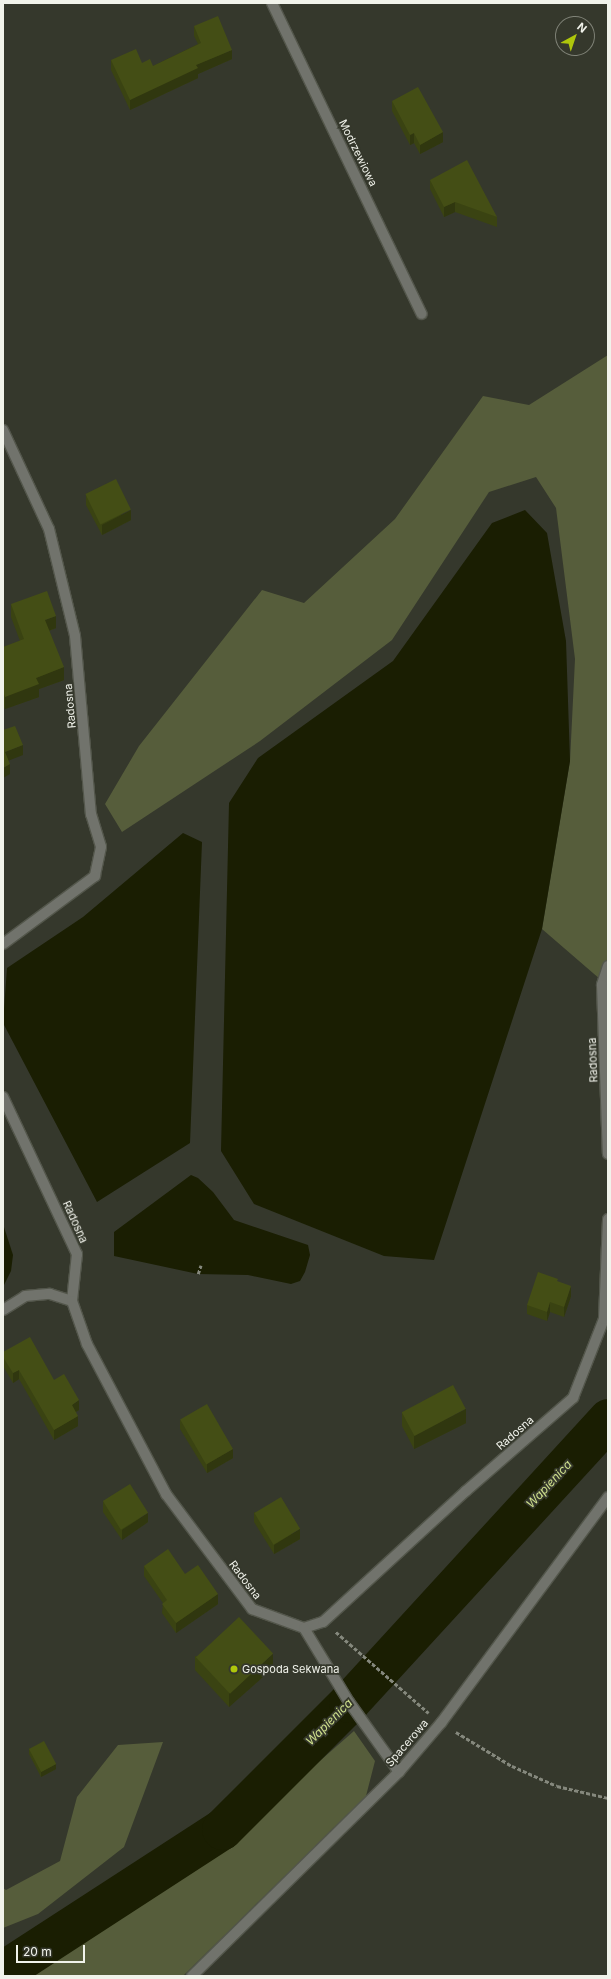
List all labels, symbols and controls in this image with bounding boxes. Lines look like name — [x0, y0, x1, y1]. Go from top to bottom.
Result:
north arrow — [555, 16, 595, 56]
text: N — [574, 20, 590, 36]
street label: Modrzewiowa — [336, 117, 380, 189]
street label: Radosna — [61, 683, 79, 729]
street label: Radosna — [586, 1037, 600, 1083]
street label: Radosna — [60, 1199, 90, 1245]
street label: Radosna — [494, 1413, 536, 1453]
water label: Wapienica — [523, 1457, 575, 1511]
street label: Radosna — [226, 1558, 264, 1602]
place label: Gospoda Sekwana — [242, 1662, 339, 1676]
marker: Gospoda Sekwana — [229, 1664, 239, 1674]
water label: Wapienica — [303, 1696, 355, 1748]
street label: Spacerowa — [383, 1717, 431, 1769]
scale bar — [18, 1937, 87, 1963]
text: 20 m — [23, 1944, 52, 1959]

